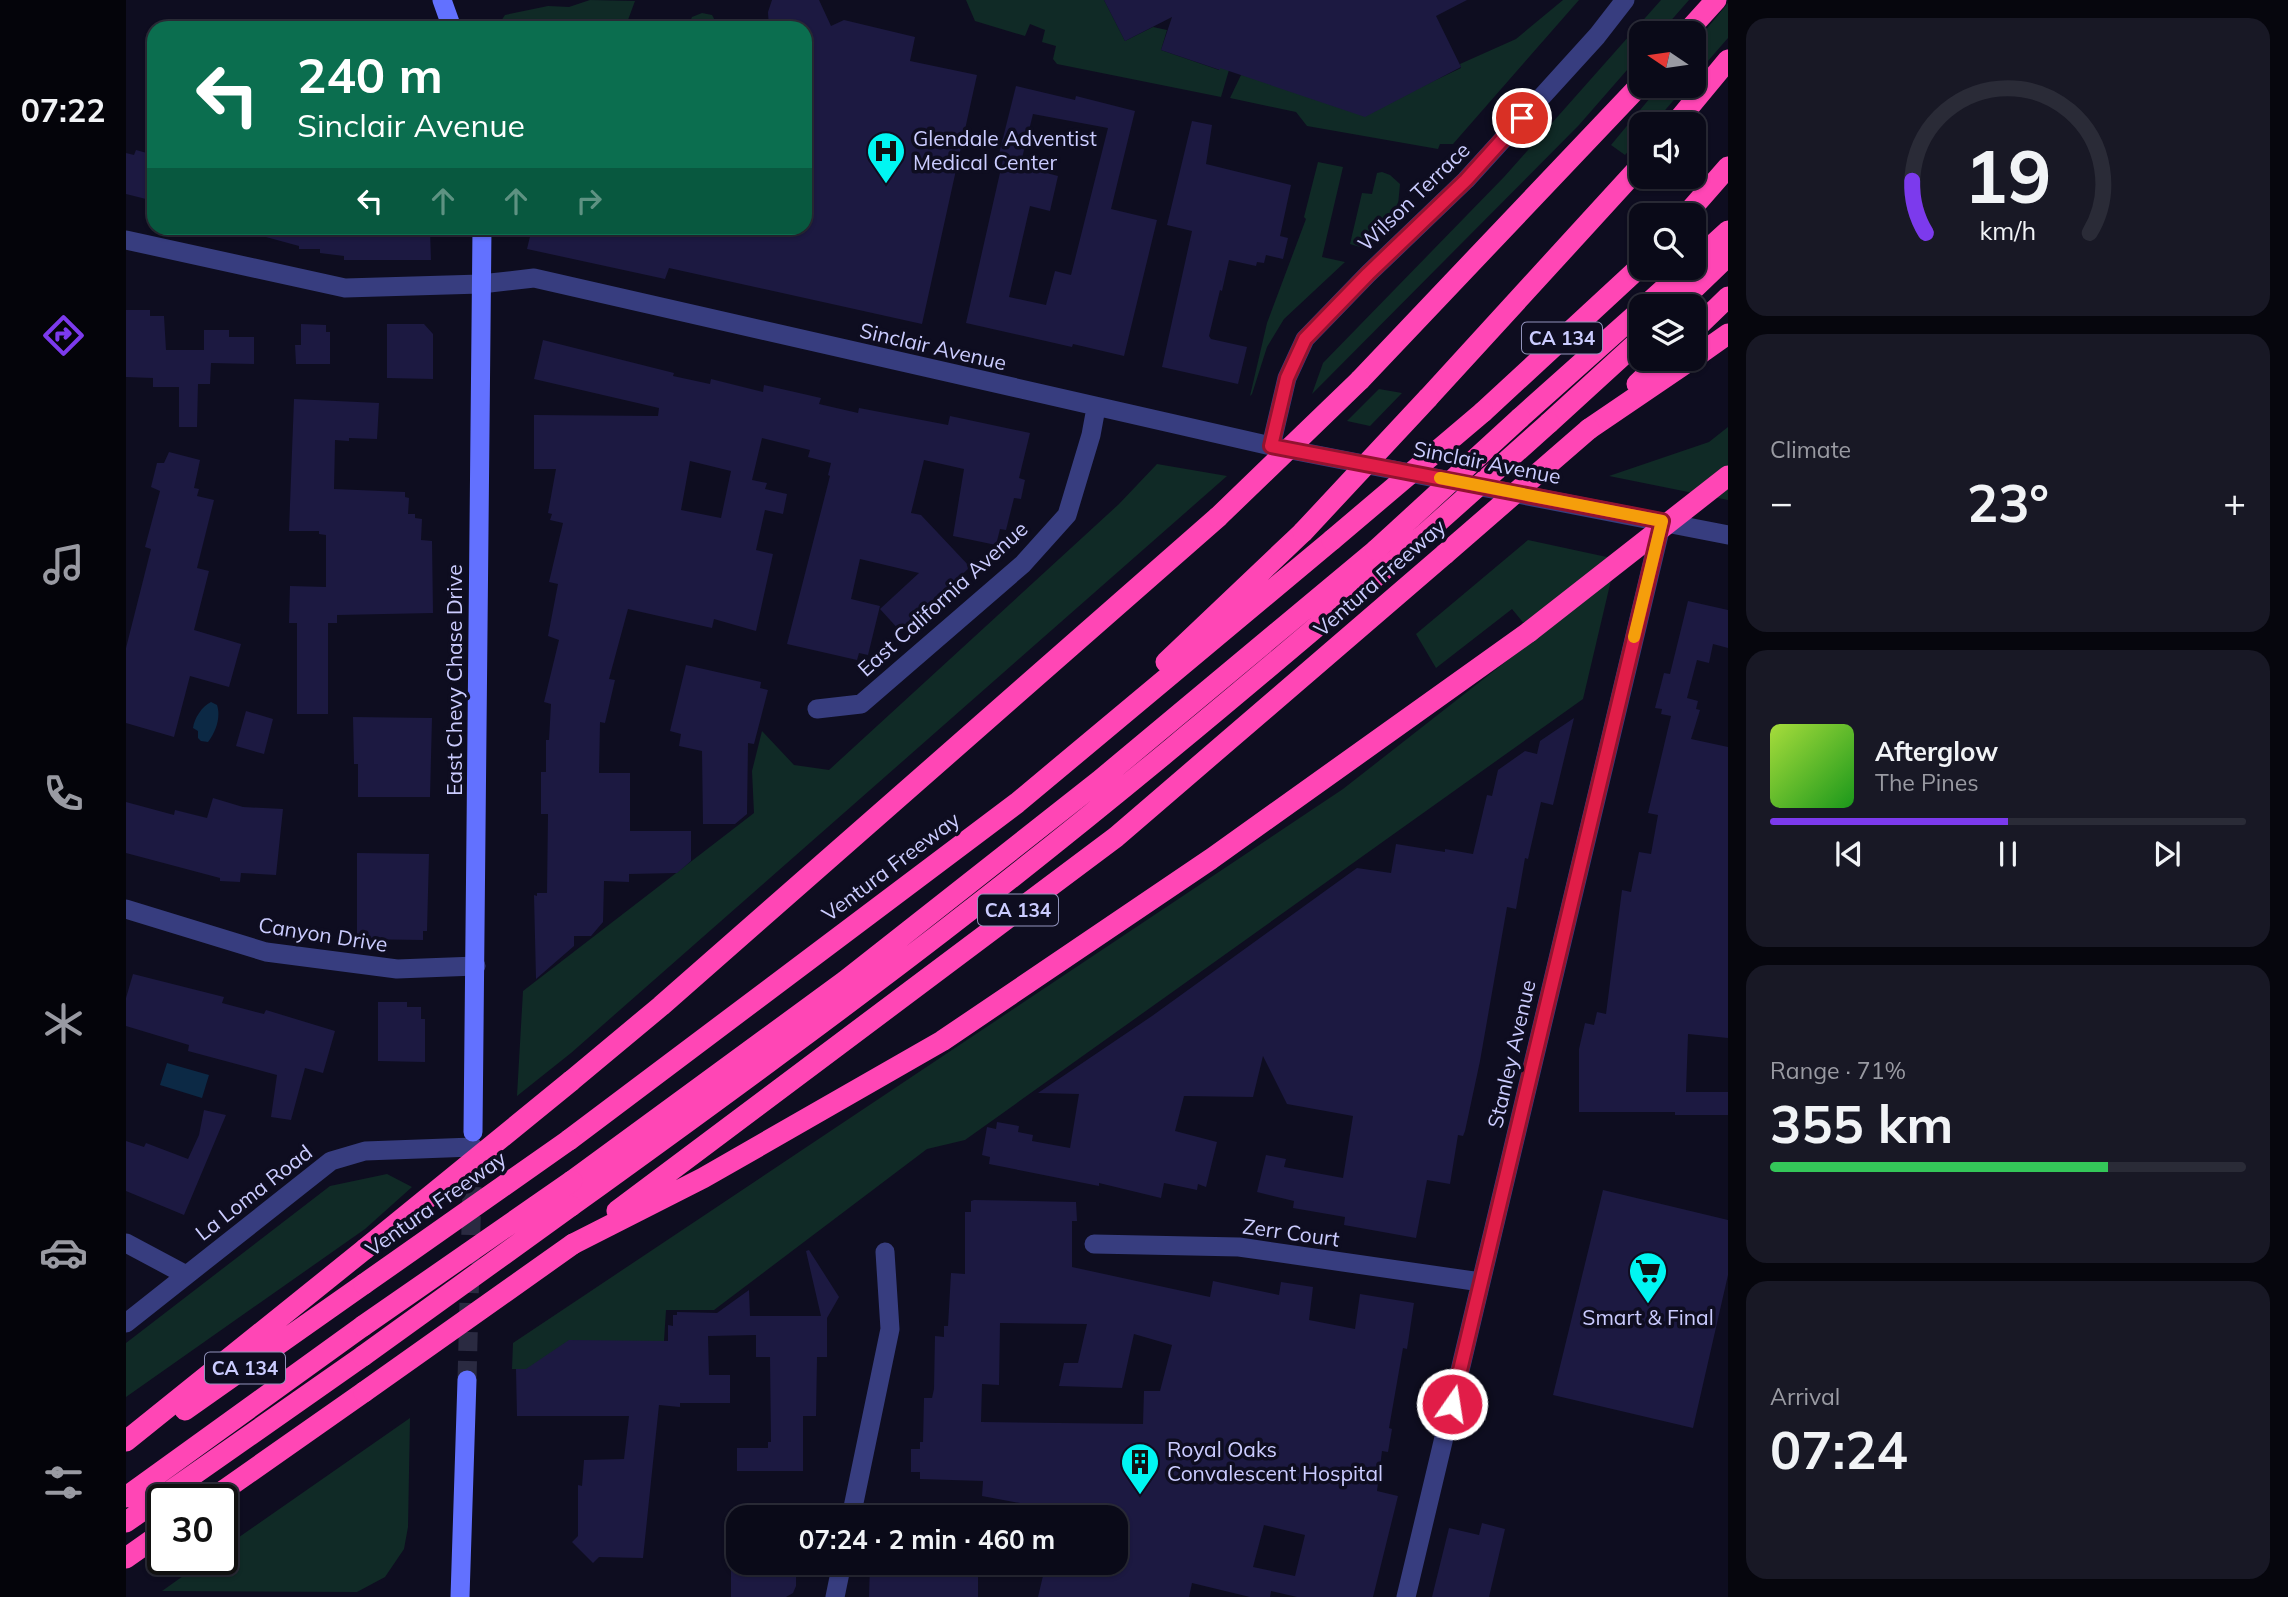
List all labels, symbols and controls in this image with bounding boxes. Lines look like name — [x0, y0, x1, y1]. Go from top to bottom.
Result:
north arrow — [1629, 21, 1706, 98]
map controls — [1629, 21, 1706, 371]
text: 240 m — [297, 44, 443, 105]
icon: left — [182, 49, 273, 140]
pin — [1492, 88, 1552, 148]
text: 07:22 — [21, 90, 105, 130]
icon: arrive — [1503, 99, 1541, 137]
text: Sinclair Avenue — [297, 105, 525, 145]
button: sound — [1629, 112, 1706, 189]
place label: Glendale Adventist Medical Center — [913, 125, 1097, 175]
hospital icon: Glendale Adventist Medical Center — [865, 130, 907, 185]
text: 19 — [1964, 130, 2052, 221]
street label: Wilson Terrace — [1352, 136, 1475, 256]
icon: left — [351, 182, 389, 220]
icon: ahead — [424, 182, 462, 220]
icon: ahead — [497, 182, 535, 220]
icon: right — [570, 182, 608, 220]
button: search — [1629, 203, 1706, 280]
text: km/h — [1980, 215, 2036, 246]
button: layers — [1629, 294, 1706, 371]
icon: directions — [39, 311, 88, 360]
street label: Sinclair Avenue — [857, 317, 1009, 376]
road number: CA 134 — [1522, 322, 1602, 354]
street label: Sinclair Avenue — [1411, 435, 1563, 489]
text: Climate — [1770, 435, 1851, 464]
text: 23° — [1967, 470, 2049, 535]
text: − — [1770, 478, 1793, 526]
text: + — [2223, 478, 2246, 526]
street label: Ventura Freeway — [1308, 513, 1450, 641]
street label: East California Avenue — [852, 515, 1033, 681]
icon: music — [39, 540, 88, 589]
street label: East Chevy Chase Drive — [441, 564, 467, 796]
text: Afterglow — [1875, 735, 1998, 768]
text: The Pines — [1875, 768, 1979, 797]
icon: phone — [39, 769, 88, 818]
street label: Ventura Freeway — [816, 806, 964, 926]
icon: previous — [1830, 835, 1868, 873]
icon: pause — [1989, 835, 2027, 873]
icon: next — [2148, 835, 2186, 873]
road number: CA 134 — [978, 894, 1058, 926]
street label: Canyon Drive — [257, 911, 390, 957]
street label: Stanley Avenue — [1481, 977, 1541, 1130]
icon: climate — [39, 999, 88, 1048]
text: Range · 71% — [1770, 1056, 1906, 1085]
text: 355 km — [1770, 1091, 1953, 1156]
street label: La Loma Road — [190, 1139, 317, 1246]
street label: Ventura Freeway — [360, 1145, 511, 1261]
street label: Zerr Court — [1241, 1212, 1341, 1252]
icon: car — [39, 1228, 88, 1277]
supermarket icon: Smart & Final — [1627, 1250, 1669, 1305]
place label: Smart & Final — [1582, 1304, 1714, 1330]
road number: CA 134 — [205, 1352, 285, 1384]
position arrow — [1415, 1367, 1489, 1441]
text: Arrival — [1770, 1382, 1840, 1411]
text: 07:24 — [1770, 1417, 1908, 1482]
place label: Royal Oaks Convalescent Hospital — [1167, 1436, 1383, 1486]
building icon: Royal Oaks Convalescent Hospital — [1119, 1441, 1161, 1496]
icon: filters — [39, 1458, 88, 1507]
speed limit sign: 30 — [147, 1484, 238, 1575]
text: 07:24 · 2 min · 460 m — [799, 1523, 1055, 1556]

